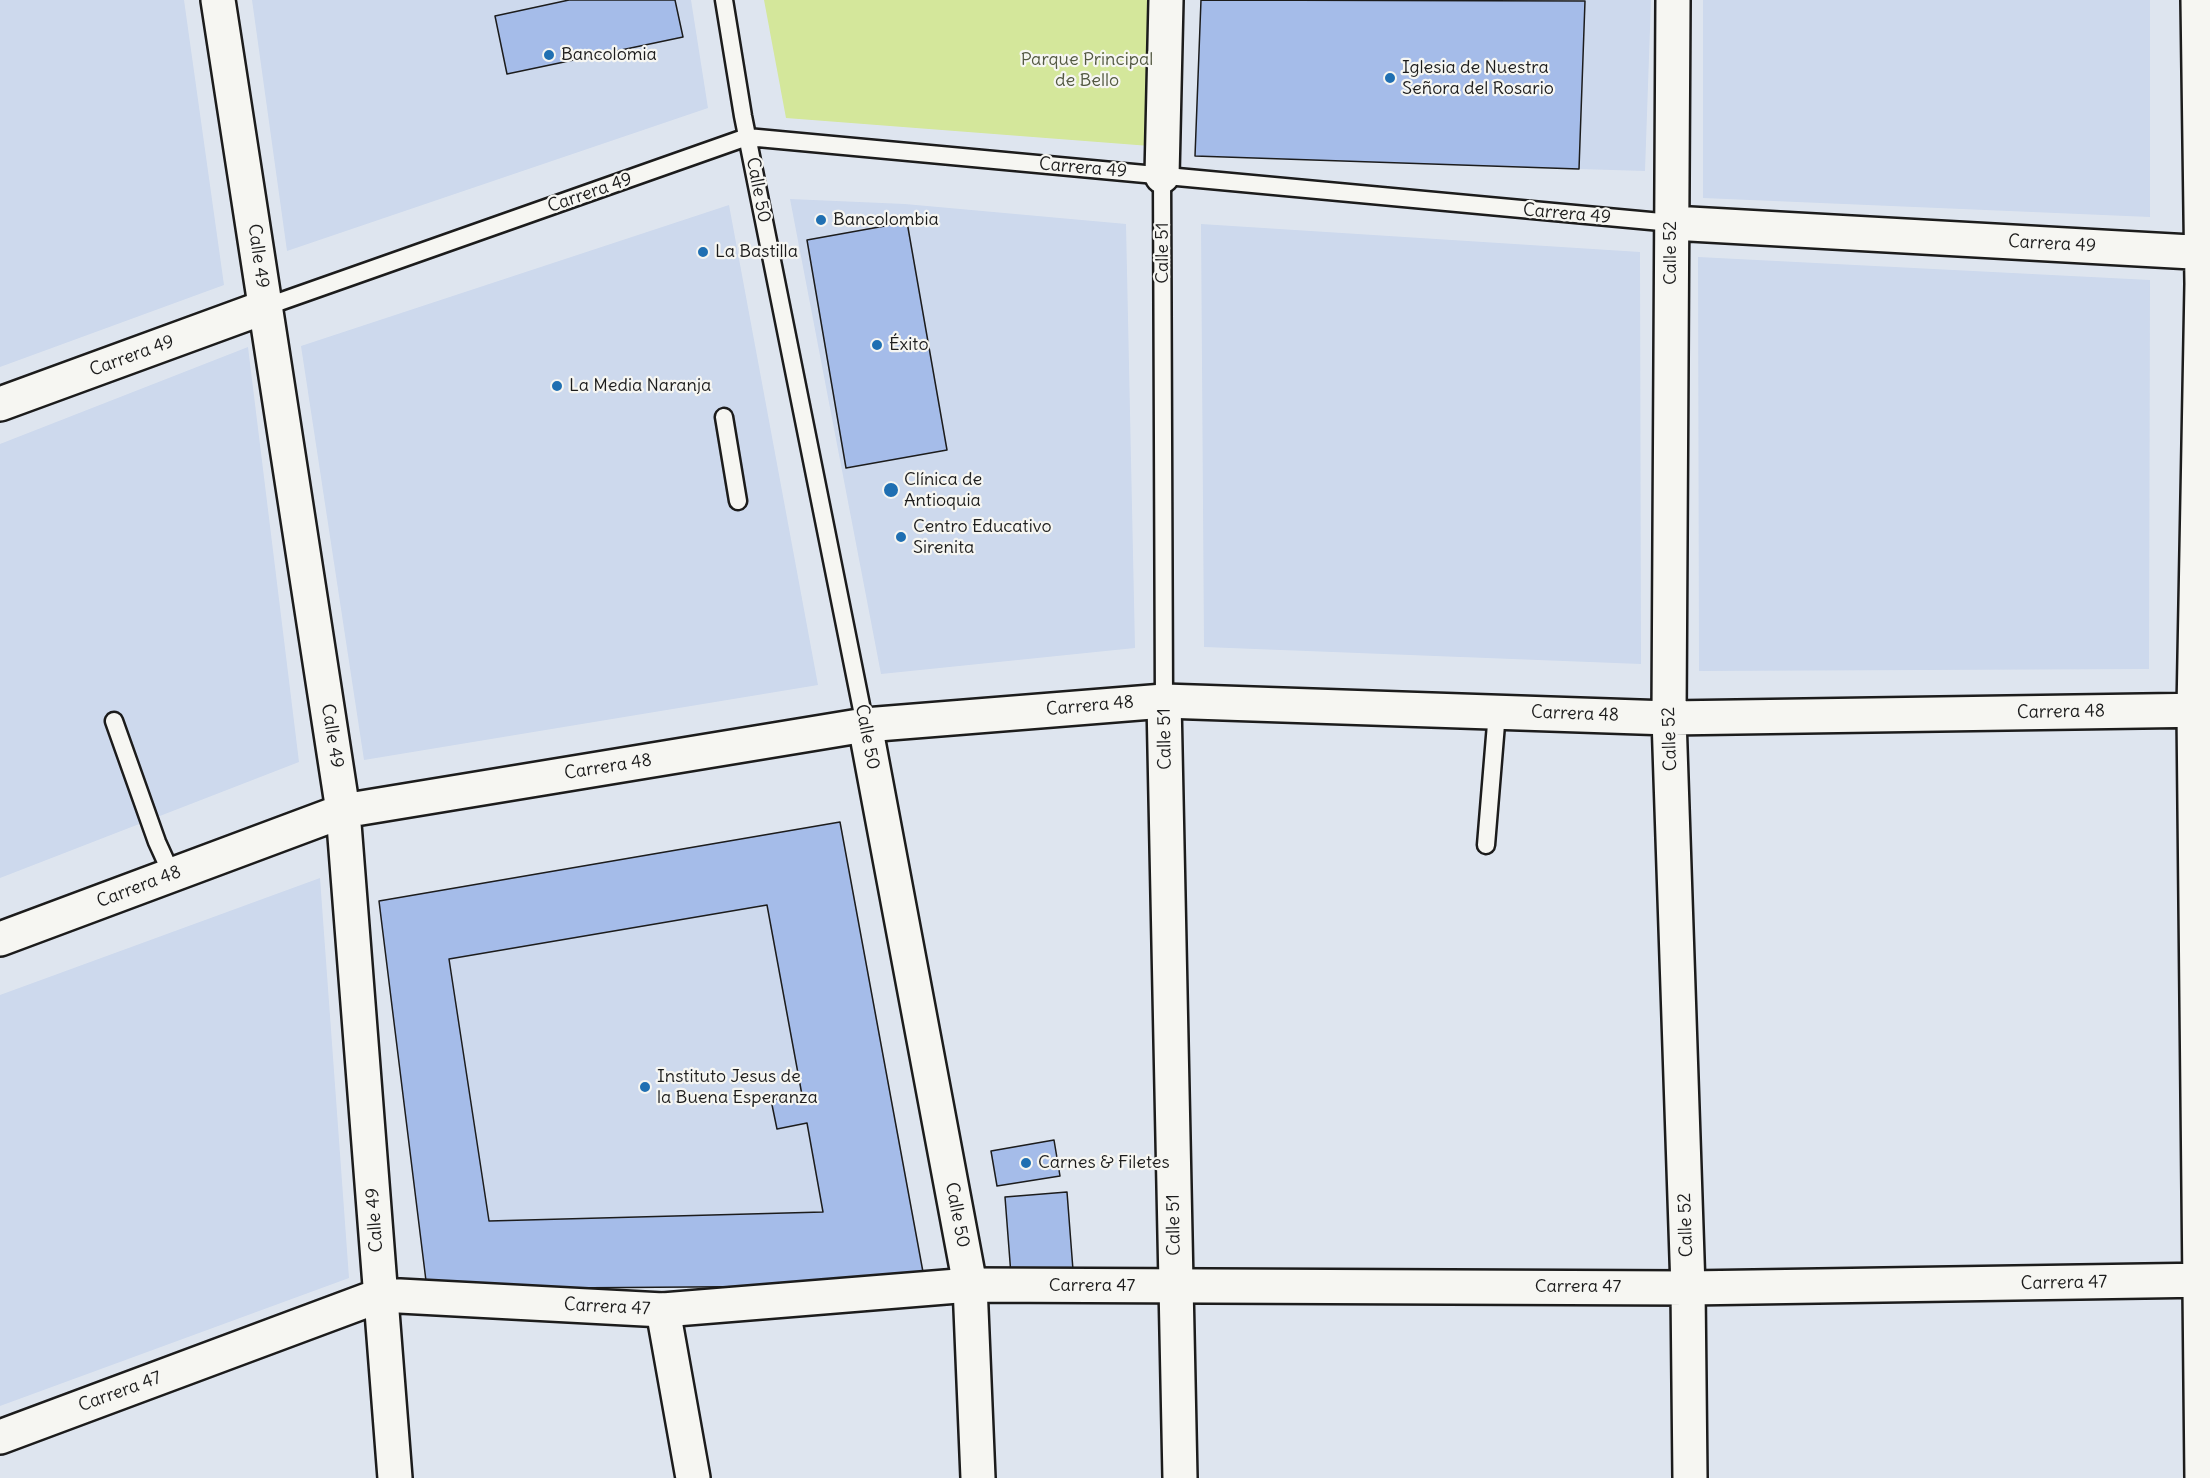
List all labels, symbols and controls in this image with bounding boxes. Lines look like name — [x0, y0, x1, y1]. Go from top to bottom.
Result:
place label: Bancolomia — [561, 44, 657, 66]
marker: Bancolomia — [542, 48, 556, 62]
park label: Parque Principal de Bello — [1021, 49, 1153, 92]
place label: Iglesia de Nuestra Señora del Rosario — [1402, 57, 1554, 100]
marker: Iglesia de Nuestra Señora del Rosario — [1383, 71, 1397, 85]
street label: Carrera 49 — [1038, 153, 1128, 183]
street label: Calle 50 — [741, 155, 775, 225]
street label: Carrera 49 — [545, 168, 635, 218]
street label: Carrera 49 — [1522, 199, 1612, 229]
place label: Bancolombia — [833, 209, 939, 231]
marker: Bancolombia — [814, 213, 828, 227]
street label: Calle 52 — [1660, 221, 1682, 285]
street label: Calle 49 — [243, 222, 273, 290]
street label: Calle 51 — [1152, 222, 1174, 284]
street label: Carrera 49 — [2007, 231, 2097, 257]
place label: La Bastilla — [715, 241, 798, 263]
marker: La Bastilla — [696, 245, 710, 259]
street label: Carrera 49 — [87, 331, 177, 381]
place label: Éxito — [889, 334, 929, 356]
marker: Éxito — [870, 338, 884, 352]
place label: La Media Naranja — [569, 375, 711, 397]
marker: La Media Naranja — [550, 379, 564, 393]
place label: Clínica de Antioquia — [904, 469, 982, 512]
marker: Clínica de Antioquia — [882, 481, 900, 499]
place label: Centro Educativo Sirenita — [913, 516, 1052, 558]
marker: Centro Educativo Sirenita — [894, 530, 908, 544]
street label: Carrera 48 — [1045, 691, 1135, 721]
street label: Carrera 48 — [2017, 700, 2105, 724]
street label: Calle 49 — [316, 702, 348, 770]
street label: Calle 50 — [850, 702, 884, 772]
street label: Carrera 48 — [1530, 702, 1620, 726]
street label: Calle 52 — [1658, 707, 1682, 771]
street label: Calle 51 — [1154, 708, 1176, 770]
street label: Carrera 48 — [563, 749, 653, 785]
street label: Carrera 48 — [94, 861, 184, 913]
place label: Instituto Jesus de la Buena Esperanza — [657, 1066, 818, 1108]
marker: Instituto Jesus de la Buena Esperanza — [638, 1080, 652, 1094]
place label: Carnes & Filetes — [1038, 1152, 1170, 1174]
marker: Carnes & Filetes — [1019, 1156, 1033, 1170]
street label: Calle 50 — [940, 1180, 974, 1250]
street label: Calle 49 — [362, 1187, 388, 1253]
street label: Calle 52 — [1674, 1193, 1698, 1257]
street label: Calle 51 — [1163, 1194, 1185, 1256]
street label: Carrera 47 — [2021, 1271, 2107, 1295]
street label: Carrera 47 — [1049, 1275, 1135, 1297]
street label: Carrera 47 — [1535, 1276, 1621, 1298]
street label: Carrera 47 — [563, 1294, 651, 1320]
street label: Carrera 47 — [76, 1367, 164, 1417]

